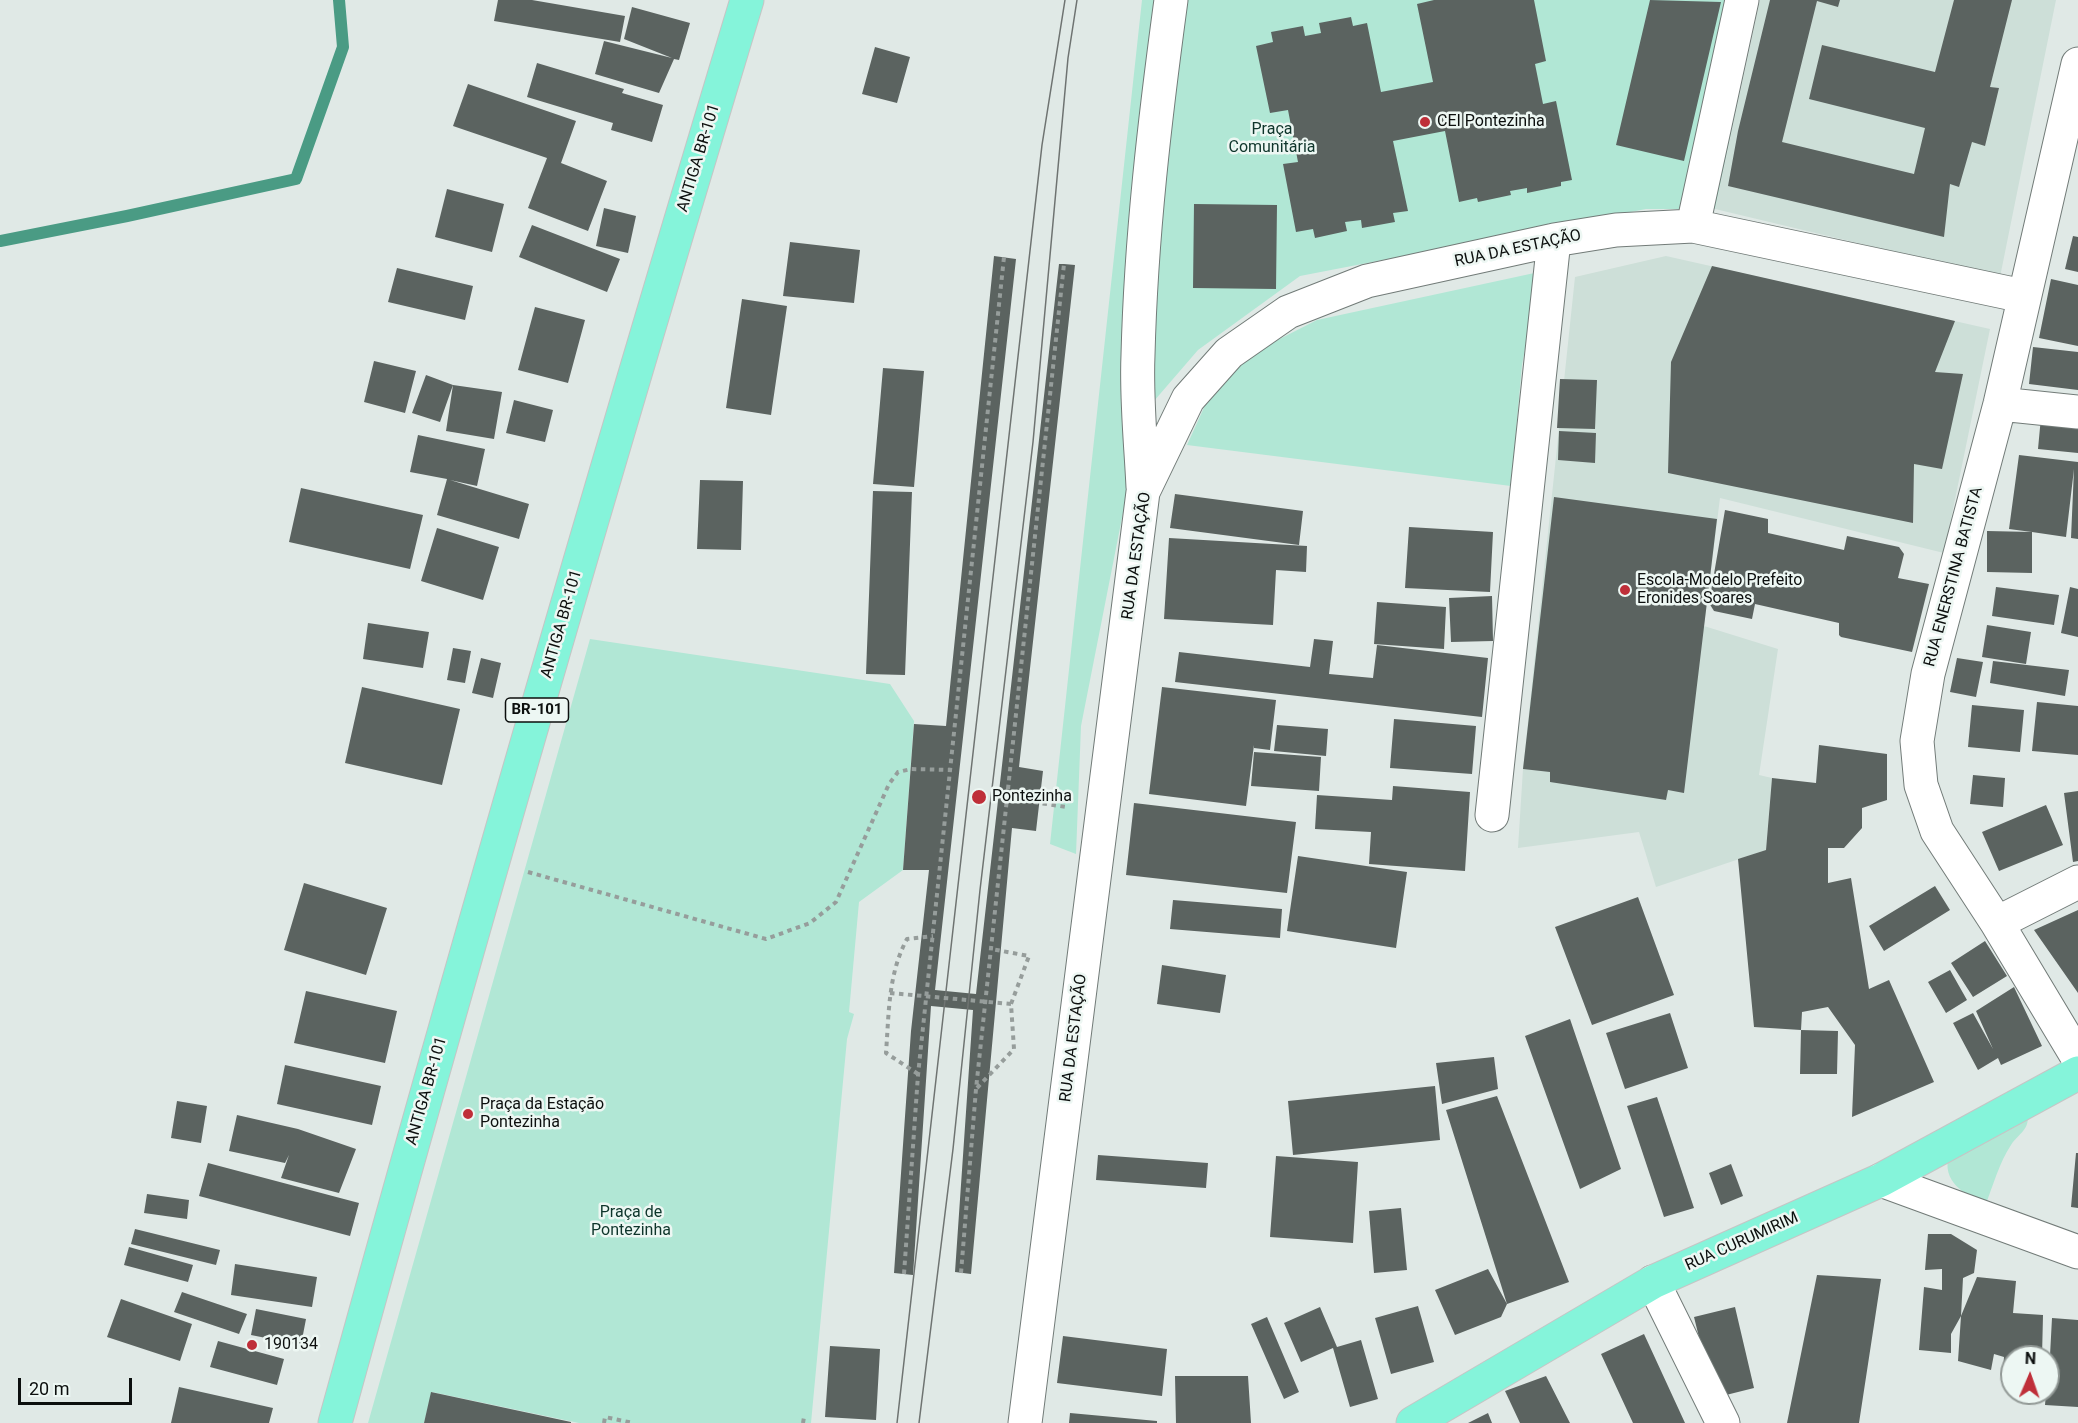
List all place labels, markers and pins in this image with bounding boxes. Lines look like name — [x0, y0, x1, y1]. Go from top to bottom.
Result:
place label: CEI Pontezinha — [1437, 112, 1545, 132]
marker: CEI Pontezinha — [1418, 115, 1432, 129]
place label: Escola-Modelo Prefeito Eronides Soares — [1637, 571, 1802, 609]
marker: Escola-Modelo Prefeito Eronides Soares — [1618, 583, 1632, 597]
place label: Pontezinha — [992, 787, 1072, 807]
marker: Pontezinha — [970, 788, 988, 806]
place label: Praça da Estação Pontezinha — [480, 1095, 604, 1133]
marker: Praça da Estação Pontezinha — [461, 1107, 475, 1121]
place label: 190134 — [264, 1335, 318, 1355]
marker: 190134 — [245, 1338, 259, 1352]

